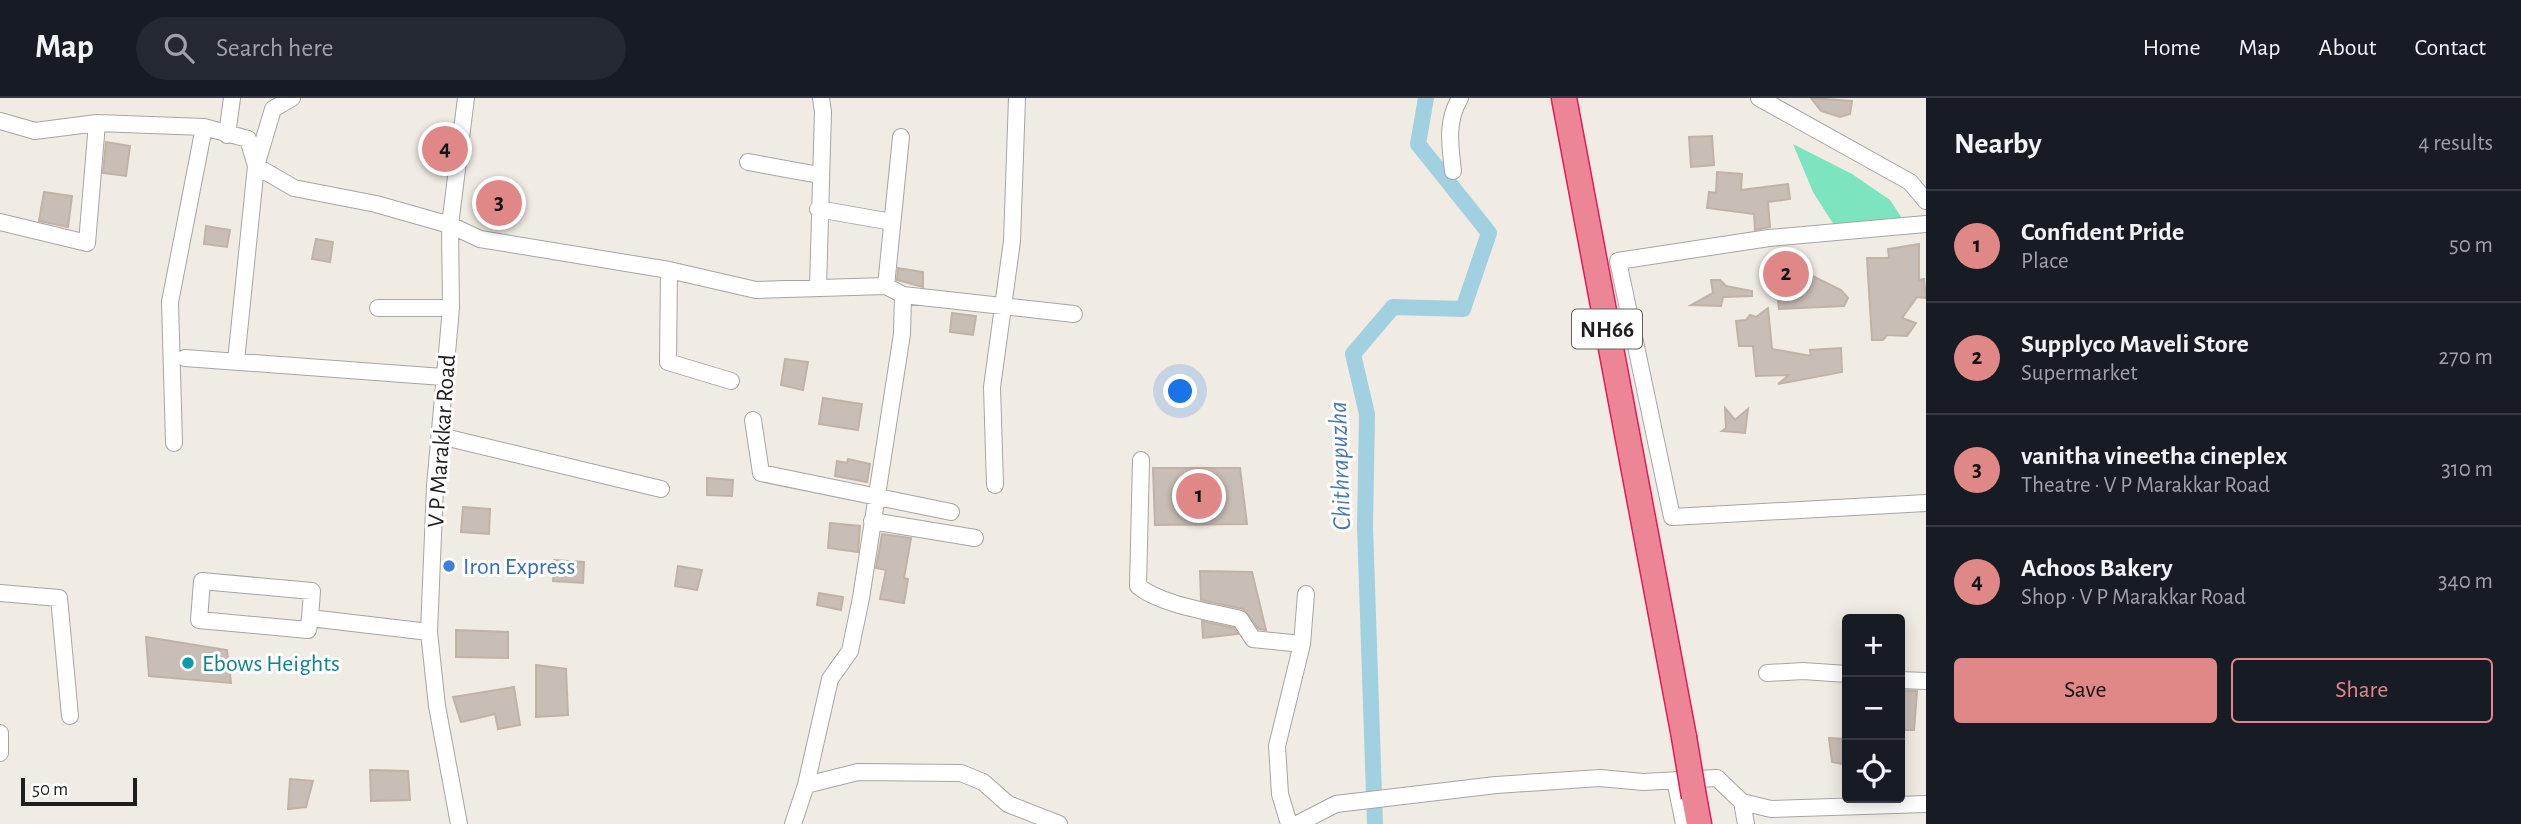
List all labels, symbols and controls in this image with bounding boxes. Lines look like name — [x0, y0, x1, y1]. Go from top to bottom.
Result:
search box — [136, 17, 626, 80]
icon: search — [160, 29, 198, 67]
text: Map — [35, 31, 94, 64]
text: Search here — [216, 35, 334, 61]
text: Home — [2143, 36, 2201, 60]
text: Map — [2239, 36, 2281, 60]
text: About — [2319, 36, 2376, 60]
text: Contact — [2414, 36, 2486, 60]
pin: 4 — [422, 123, 468, 175]
text: Nearby — [1954, 129, 2042, 159]
text: 4 results — [2418, 132, 2493, 155]
pin: 3 — [476, 177, 522, 229]
text: Confident Pride — [2021, 219, 2184, 245]
text: 1 — [1973, 234, 1981, 257]
text: 50 m — [2449, 234, 2493, 257]
pin: 2 — [1763, 248, 1809, 300]
text: Place — [2021, 250, 2069, 273]
road number: NH66 — [1572, 310, 1642, 348]
text: Supplyco Maveli Store — [2021, 331, 2249, 357]
text: 2 — [1972, 346, 1982, 369]
text: 270 m — [2439, 346, 2493, 369]
street label: V P Marakkar Road — [424, 354, 460, 529]
text: Supermarket — [2021, 362, 2138, 385]
your location — [1163, 374, 1197, 408]
water label: Chithrapuzha — [1325, 401, 1355, 531]
text: vanitha vineetha cineplex — [2021, 443, 2287, 469]
text: 3 — [1972, 458, 1982, 481]
text: 310 m — [2441, 458, 2493, 481]
pin: 1 — [1176, 470, 1222, 522]
text: Theatre · V P Marakkar Road — [2021, 474, 2270, 497]
place label: Iron Express — [463, 555, 575, 579]
text: Achoos Bakery — [2021, 555, 2173, 581]
marker: Iron Express — [441, 558, 457, 574]
text: 4 — [1971, 570, 1983, 593]
text: 340 m — [2438, 570, 2493, 593]
text: Shop · V P Marakkar Road — [2021, 586, 2246, 609]
map controls — [1842, 614, 1905, 803]
button: + — [1842, 614, 1905, 677]
place label: Ebows Heights — [202, 652, 340, 676]
marker: Ebows Heights — [180, 655, 196, 671]
button: Save — [1954, 658, 2217, 723]
button: Share — [2231, 658, 2493, 723]
button: − — [1842, 677, 1905, 740]
button: locate — [1842, 740, 1905, 803]
scale bar — [21, 775, 136, 807]
text: 50 m — [32, 780, 68, 799]

